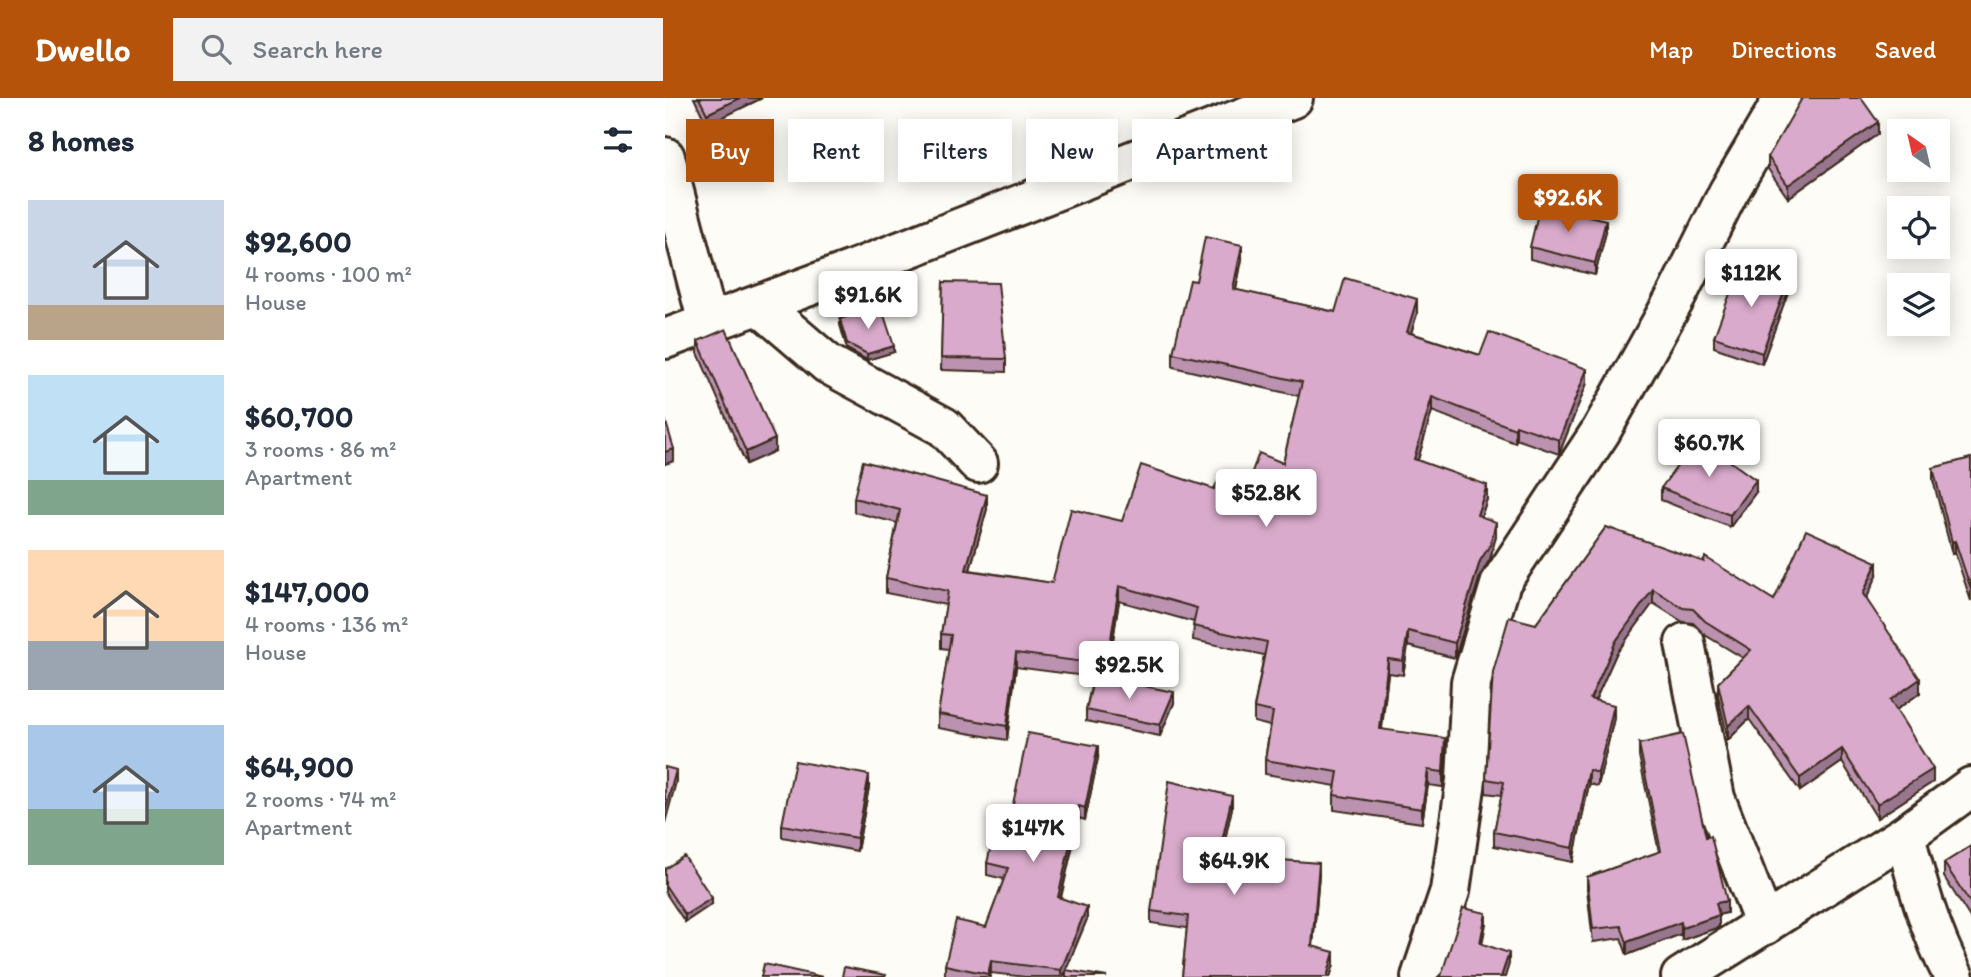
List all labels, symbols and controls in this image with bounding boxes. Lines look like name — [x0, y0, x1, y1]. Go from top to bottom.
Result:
search box — [173, 18, 663, 81]
text: Dwello — [35, 30, 131, 69]
icon: search — [197, 30, 235, 68]
text: Search here — [253, 33, 383, 65]
text: Map — [1649, 35, 1693, 64]
text: Directions — [1731, 35, 1837, 64]
text: Saved — [1875, 35, 1936, 64]
chip: Buy — [686, 119, 774, 182]
chip: Rent — [788, 119, 884, 182]
chip: Filters — [898, 119, 1012, 182]
chip: New — [1026, 119, 1118, 182]
chip: Apartment — [1132, 119, 1292, 182]
north arrow — [1887, 119, 1949, 182]
map controls — [1887, 119, 1950, 336]
icon: filters — [599, 121, 637, 159]
text: 8 homes — [28, 122, 135, 159]
pin: $92.6K — [1511, 174, 1625, 234]
text: $92.6K — [1534, 183, 1602, 211]
button: locate — [1887, 196, 1950, 259]
text: $92,600 — [245, 223, 352, 260]
icon: home — [84, 228, 168, 312]
pin: $112K — [1702, 250, 1800, 309]
text: $112K — [1721, 258, 1781, 286]
text: 4 rooms · 100 m² — [245, 260, 412, 288]
pin: $91.6K — [811, 272, 925, 331]
button: layers — [1887, 273, 1950, 336]
text: $91.6K — [835, 280, 901, 308]
text: House — [245, 288, 307, 316]
text: $60,700 — [245, 398, 354, 435]
icon: home — [84, 403, 168, 487]
pin: $60.7K — [1652, 420, 1766, 479]
text: $60.7K — [1674, 428, 1744, 456]
text: 3 rooms · 86 m² — [245, 435, 397, 463]
text: Apartment — [245, 463, 352, 491]
pin: $52.8K — [1209, 470, 1323, 529]
text: $52.8K — [1232, 478, 1300, 506]
text: $147,000 — [245, 573, 370, 610]
icon: home — [84, 578, 168, 662]
text: 4 rooms · 136 m² — [245, 610, 408, 638]
text: House — [245, 638, 307, 666]
pin: $92.5K — [1072, 642, 1186, 701]
text: $92.5K — [1095, 650, 1163, 678]
text: $64,900 — [245, 748, 354, 785]
icon: home — [84, 753, 168, 837]
text: 2 rooms · 74 m² — [245, 785, 397, 813]
pin: $147K — [984, 804, 1082, 864]
text: Apartment — [245, 813, 352, 841]
text: $147K — [1002, 813, 1064, 841]
pin: $64.9K — [1177, 838, 1291, 897]
text: $64.9K — [1199, 846, 1269, 874]

